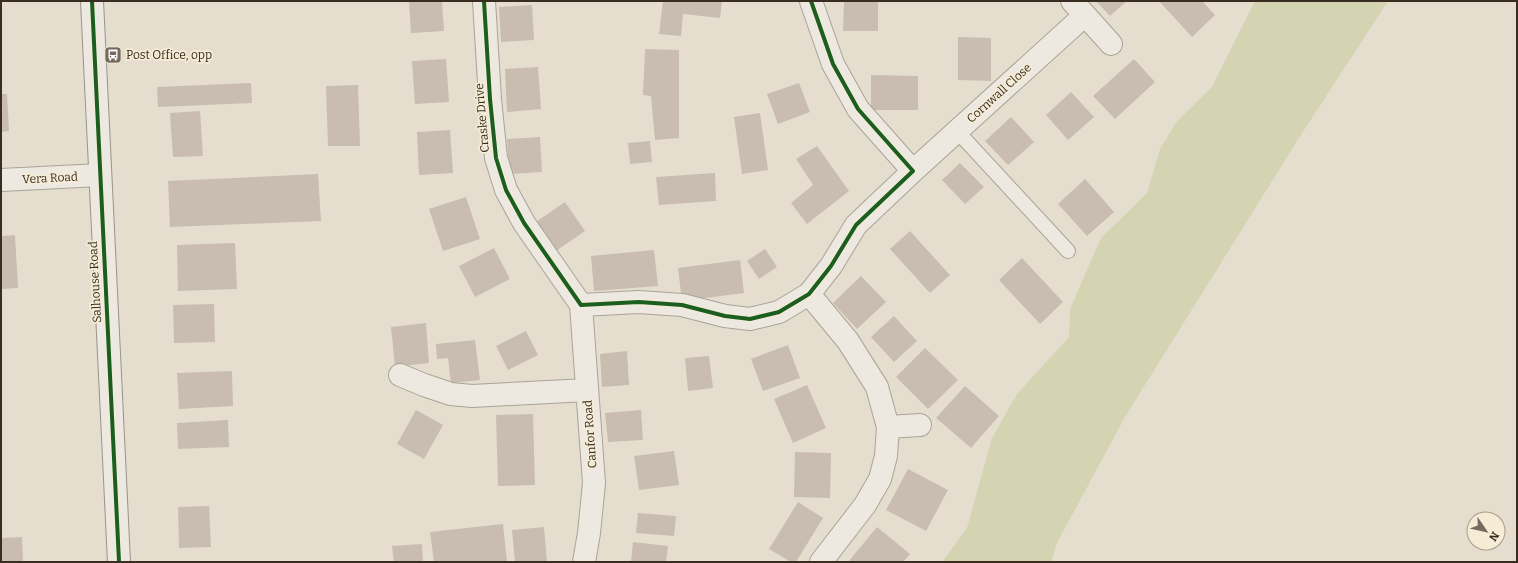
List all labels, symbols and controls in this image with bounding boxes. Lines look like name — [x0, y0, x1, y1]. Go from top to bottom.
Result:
bus stop icon: Post Office, opp — [103, 45, 123, 65]
place label: Post Office, opp — [126, 48, 212, 62]
street label: Cornwall Close — [964, 60, 1034, 126]
street label: Craske Drive — [472, 83, 492, 153]
street label: Vera Road — [22, 170, 78, 186]
street label: Salhouse Road — [86, 241, 104, 323]
street label: Canfor Road — [581, 399, 599, 469]
north arrow — [1466, 511, 1506, 551]
text: N — [1486, 529, 1502, 544]

